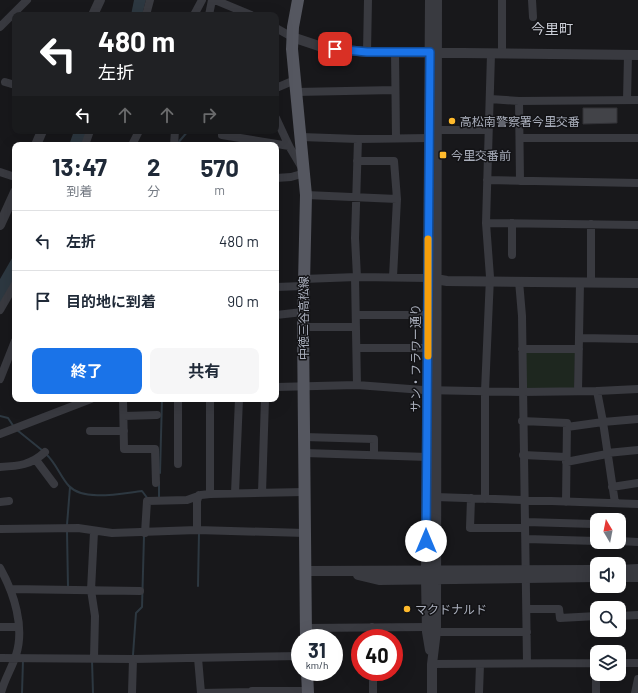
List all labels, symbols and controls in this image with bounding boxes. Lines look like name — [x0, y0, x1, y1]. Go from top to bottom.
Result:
district label: 今里町 — [531, 20, 573, 37]
text: 480 m — [98, 24, 175, 58]
icon: left — [32, 28, 84, 80]
pin — [318, 32, 352, 66]
icon: arrive — [324, 38, 346, 60]
text: 左折 — [98, 61, 134, 83]
icon: left — [72, 104, 94, 126]
icon: ahead — [114, 104, 136, 126]
icon: ahead — [156, 104, 178, 126]
icon: right — [198, 104, 220, 126]
place label: 高松南警察署今里交番 — [460, 114, 580, 128]
marker: 高松南警察署今里交番 — [447, 116, 457, 126]
place label: 今里交番前 — [451, 148, 511, 162]
marker: 今里交番前 — [438, 150, 448, 160]
text: 13:47 — [52, 152, 107, 181]
text: 2 — [147, 152, 160, 181]
text: 570 — [200, 153, 239, 182]
text: m — [214, 182, 225, 198]
text: 到着 — [66, 183, 92, 199]
text: 分 — [147, 183, 160, 199]
icon: left — [32, 230, 54, 252]
text: 左折 — [66, 232, 96, 250]
text: 480 m — [219, 232, 259, 250]
street label: 中徳三谷高松線 — [296, 276, 310, 360]
icon: arrive — [32, 290, 54, 312]
text: 目的地に到着 — [66, 292, 156, 310]
text: 90 m — [227, 292, 259, 310]
street label: サン・フラワー通り — [408, 304, 422, 412]
button: 終了 — [32, 348, 142, 394]
button: 共有 — [150, 348, 259, 394]
north arrow — [590, 513, 626, 549]
map controls — [590, 513, 626, 681]
position arrow — [405, 520, 447, 562]
button: sound — [590, 557, 626, 593]
button: search — [590, 601, 626, 637]
place label: マクドナルド — [415, 602, 487, 616]
marker: マクドナルド — [402, 604, 412, 614]
speed limit sign: 40 — [351, 629, 403, 681]
text: 31 — [308, 638, 326, 662]
button: layers — [590, 645, 626, 681]
text: km/h — [306, 659, 328, 671]

